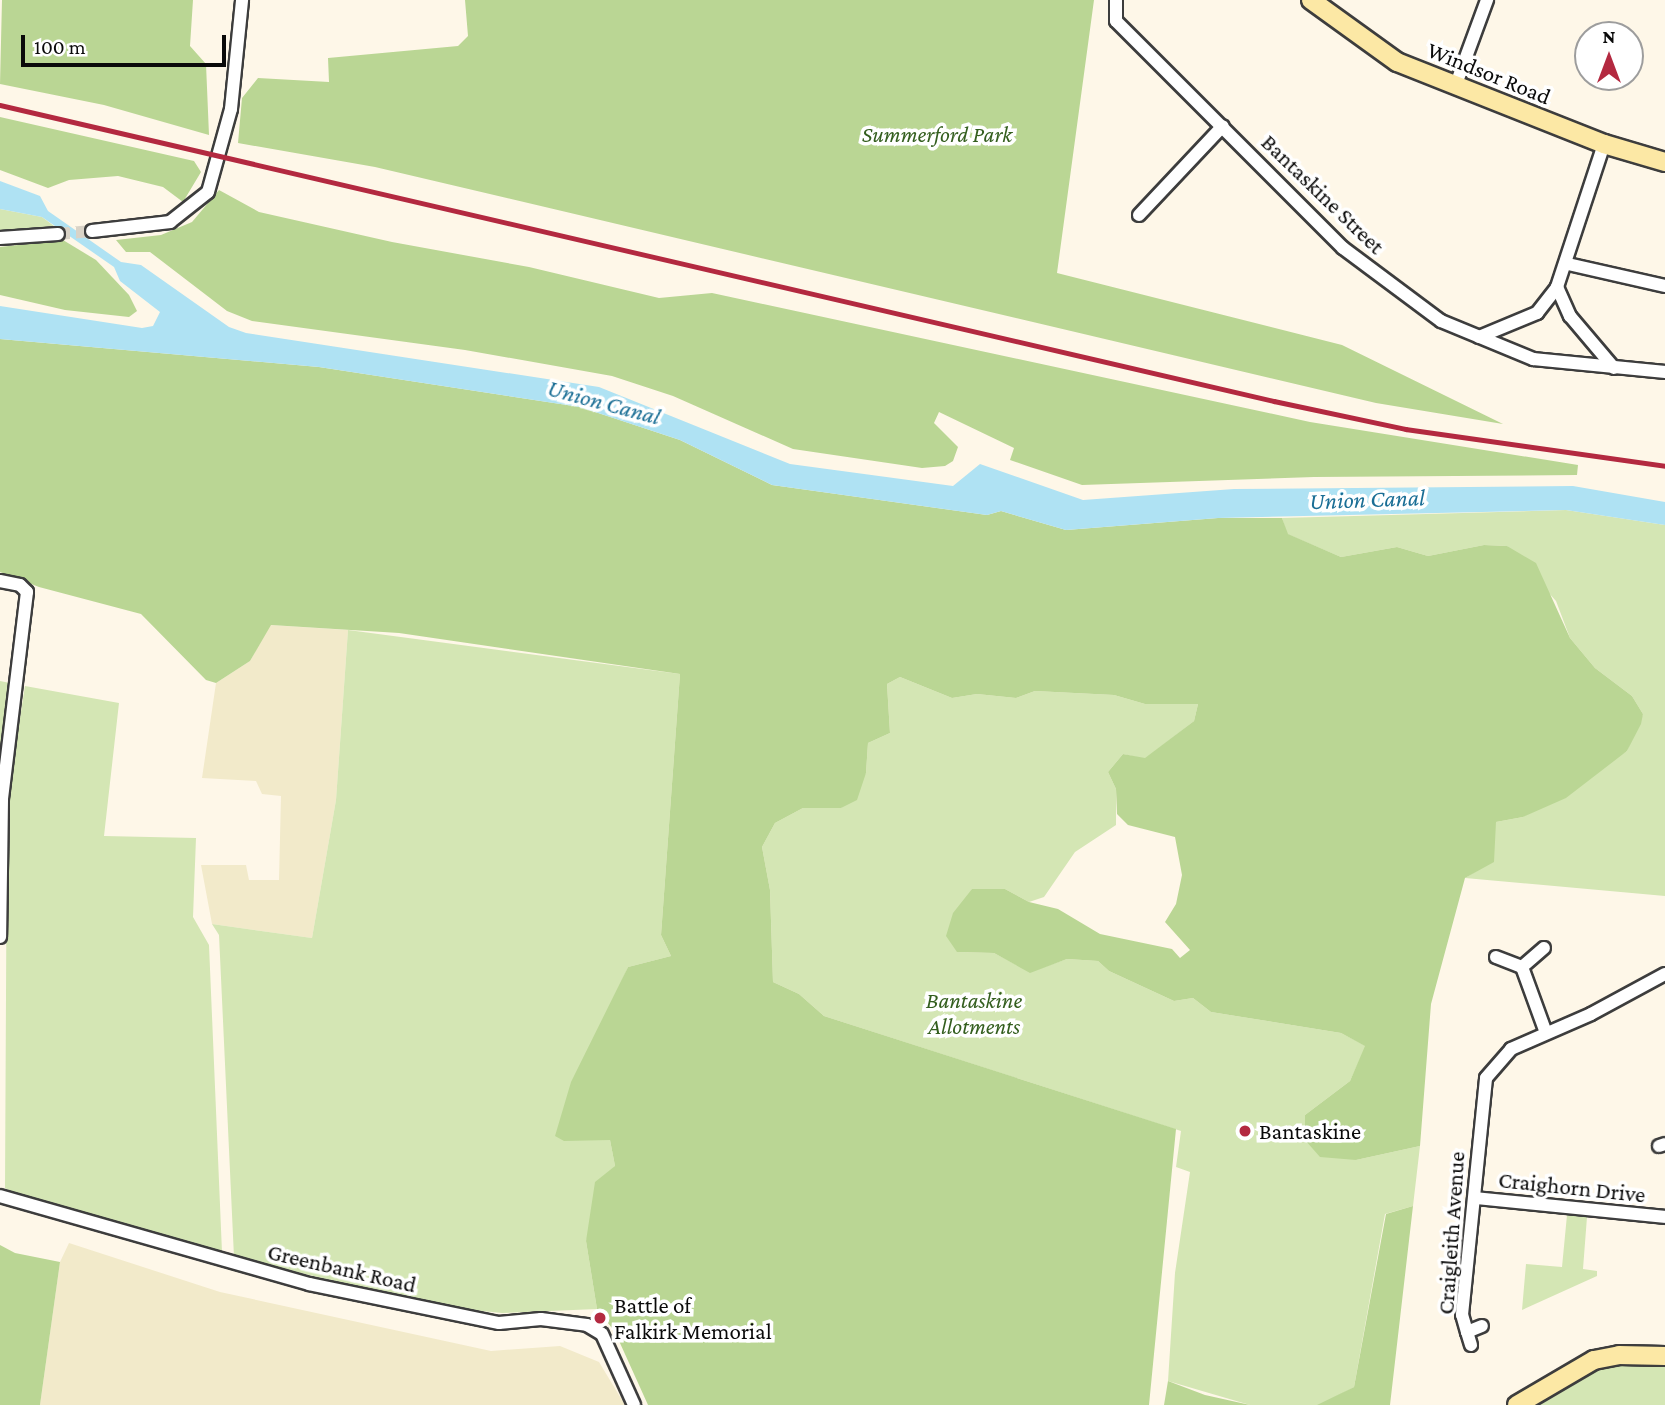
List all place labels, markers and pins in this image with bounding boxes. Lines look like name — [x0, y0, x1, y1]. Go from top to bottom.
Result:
place label: Bantaskine — [1259, 1117, 1361, 1145]
marker: Bantaskine — [1237, 1123, 1253, 1139]
place label: Battle of Falkirk Memorial — [614, 1291, 772, 1345]
marker: Battle of Falkirk Memorial — [592, 1310, 608, 1326]

